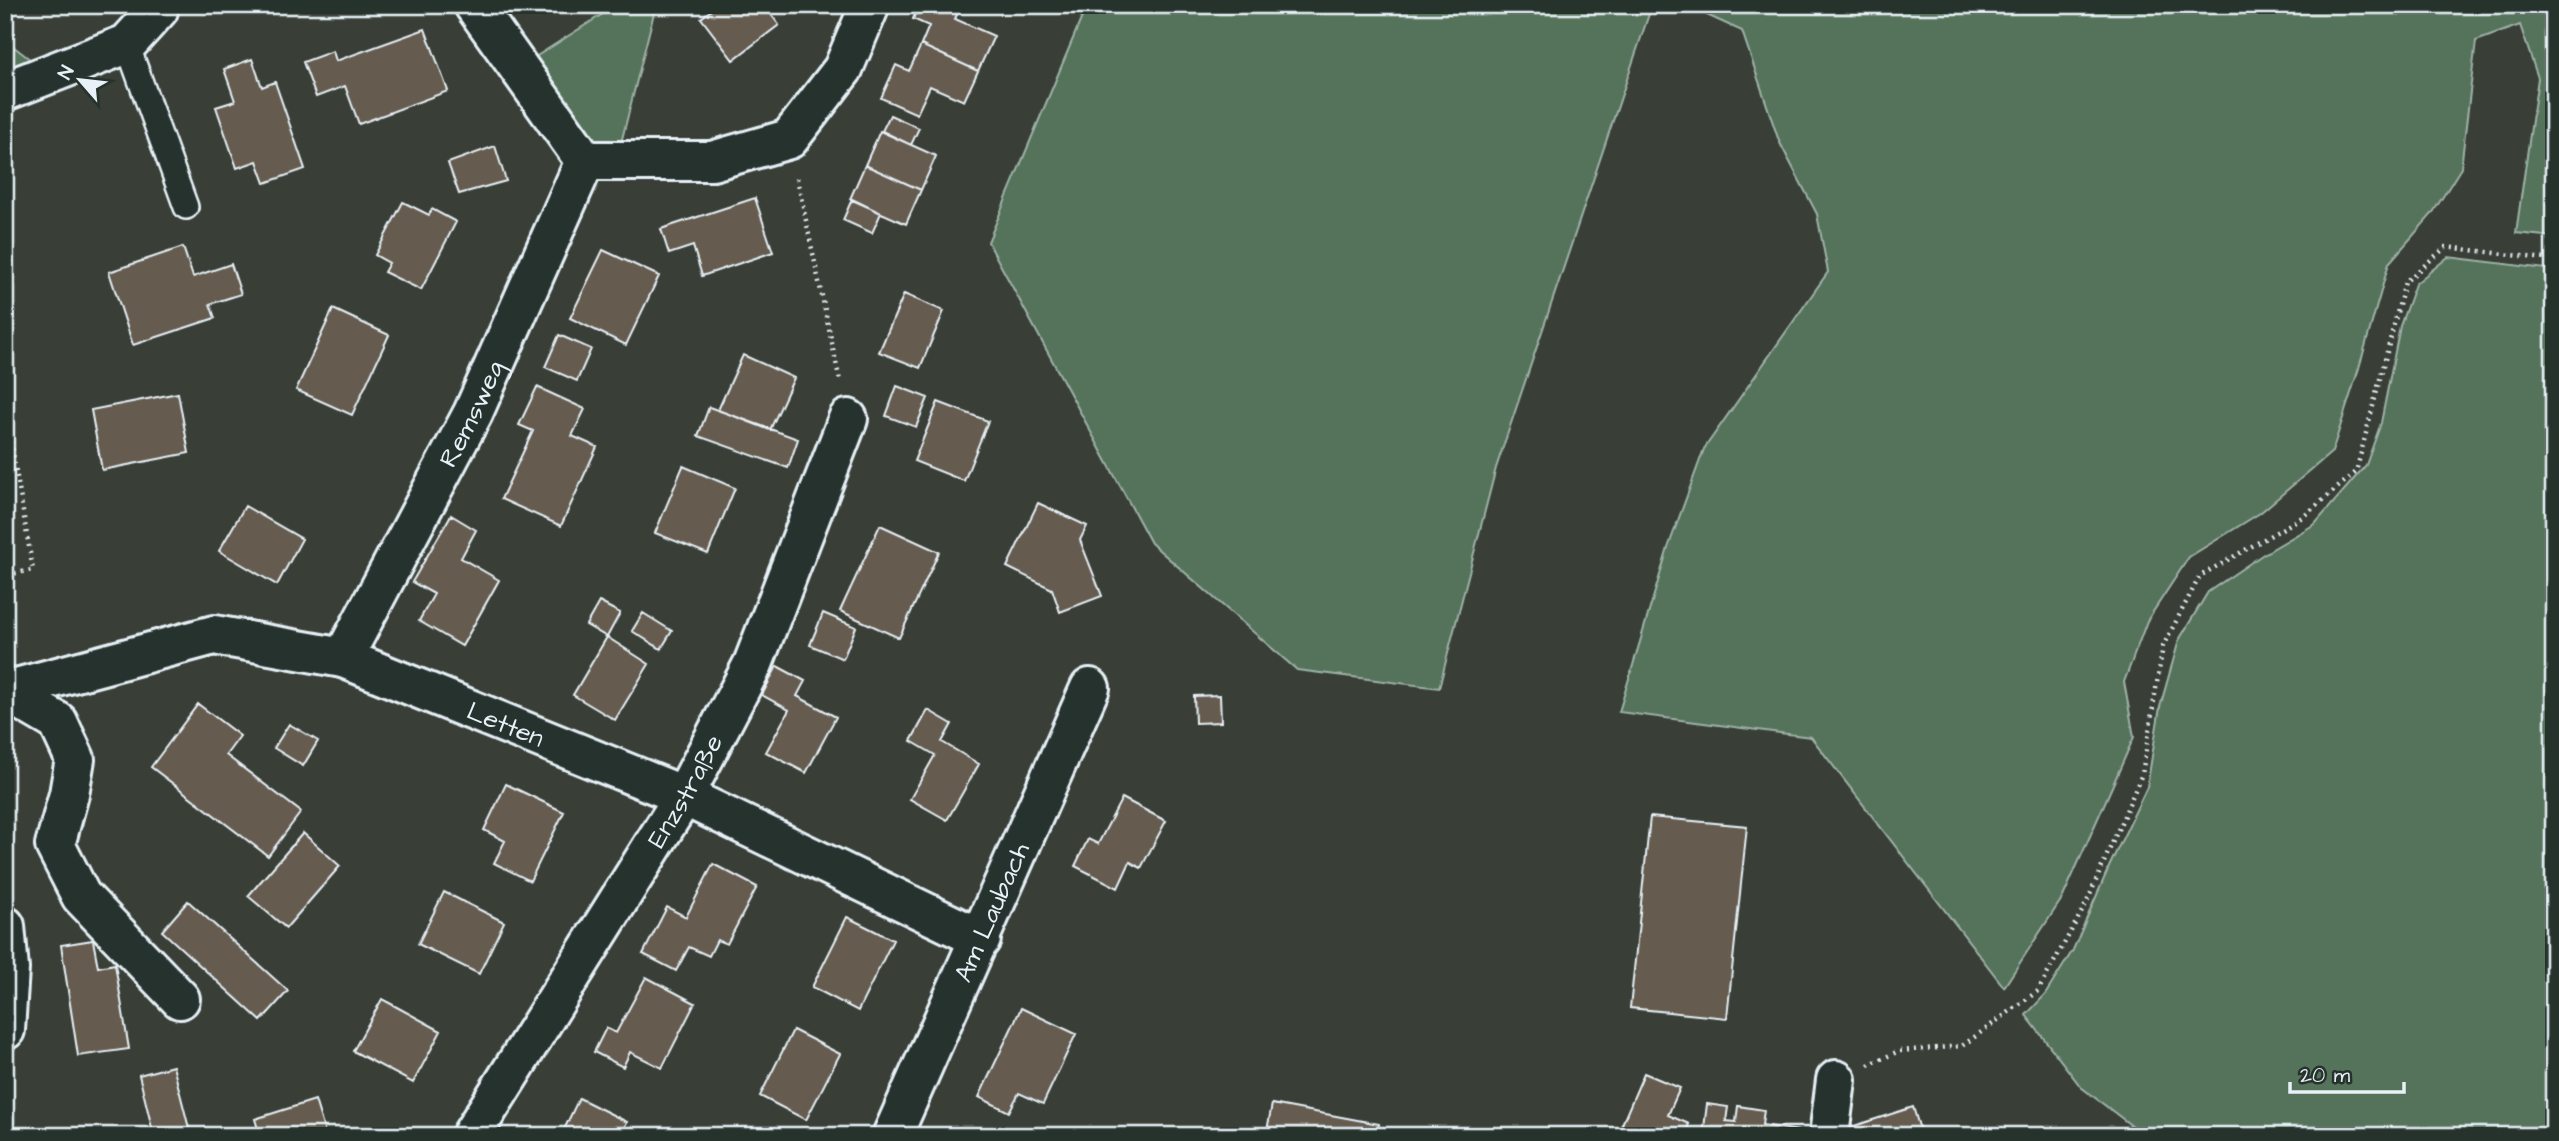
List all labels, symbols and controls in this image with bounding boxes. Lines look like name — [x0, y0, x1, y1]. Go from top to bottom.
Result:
north arrow — [46, 46, 116, 116]
text: N — [52, 61, 81, 84]
street label: Remsweg — [431, 355, 515, 474]
street label: Letten — [461, 693, 549, 757]
street label: Enzstraße — [639, 728, 732, 855]
street label: Am Laubach — [945, 837, 1039, 988]
scale bar — [2290, 1050, 2403, 1094]
text: 20 m — [2300, 1061, 2351, 1090]

